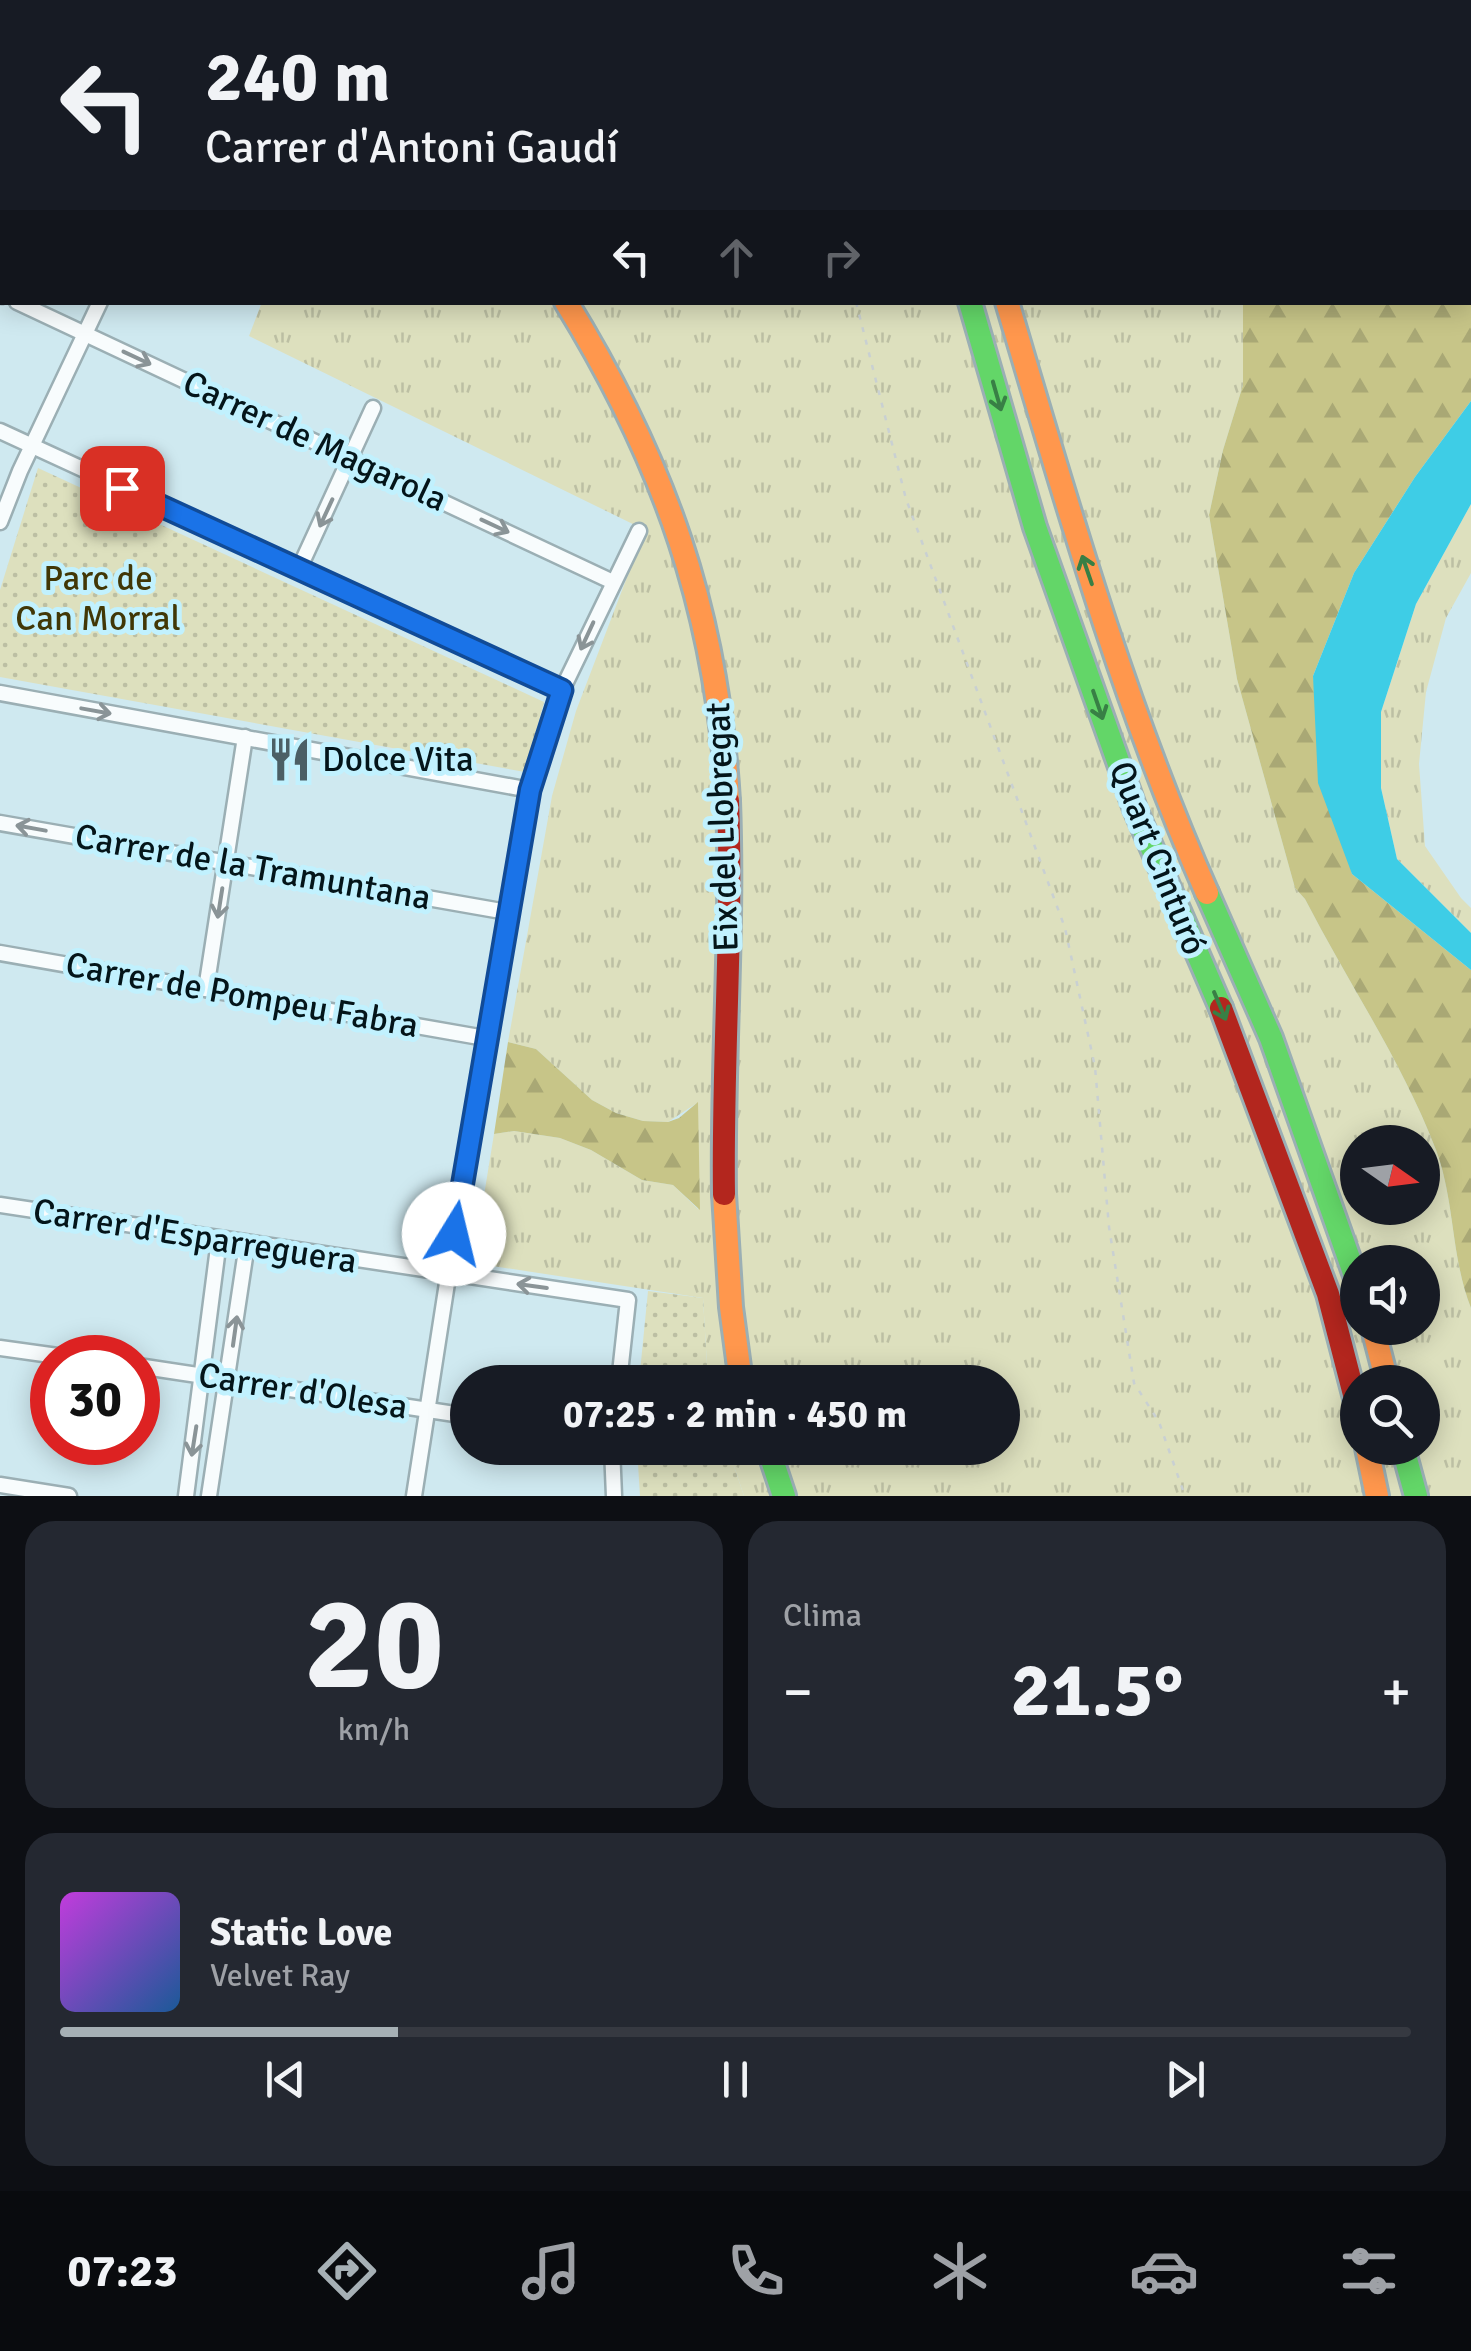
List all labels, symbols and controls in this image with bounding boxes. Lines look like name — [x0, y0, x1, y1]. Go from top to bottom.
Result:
text: 240 m — [205, 34, 390, 120]
icon: left — [40, 40, 170, 170]
text: Carrer d'Antoni Gaudí — [205, 120, 619, 175]
icon: left — [604, 230, 659, 285]
icon: ahead — [709, 230, 764, 285]
icon: right — [814, 230, 869, 285]
one-way arrow — [121, 350, 152, 368]
street label: Carrer de Magarola — [176, 361, 454, 521]
one-way arrow — [989, 380, 1007, 411]
pin — [80, 446, 165, 531]
icon: arrive — [95, 461, 150, 516]
one-way arrow — [315, 498, 334, 528]
one-way arrow — [479, 517, 509, 536]
one-way arrow — [1076, 554, 1094, 586]
park label: Parc de Can Morral — [15, 557, 181, 640]
one-way arrow — [577, 620, 596, 650]
one-way arrow — [1090, 689, 1108, 720]
one-way arrow — [79, 702, 111, 721]
street label: Eix del Llobregat — [696, 702, 748, 952]
restaurant icon: Dolce Vita — [265, 735, 313, 783]
place label: Dolce Vita — [322, 738, 474, 781]
street label: Quart Cinturó — [1100, 755, 1216, 961]
street label: Carrer de la Tramuntana — [72, 815, 434, 919]
one-way arrow — [16, 818, 48, 837]
one-way arrow — [210, 886, 228, 918]
street label: Carrer de Pompeu Fabra — [62, 943, 422, 1047]
one-way arrow — [1212, 990, 1230, 1021]
north arrow — [1340, 1125, 1440, 1225]
map controls — [1340, 1125, 1440, 1465]
position arrow — [402, 1182, 506, 1286]
street label: Carrer d'Esparreguera — [30, 1189, 360, 1283]
button: sound — [1340, 1245, 1440, 1345]
one-way arrow — [516, 1276, 548, 1294]
one-way arrow — [227, 1315, 245, 1347]
speed limit sign: 30 — [30, 1335, 160, 1465]
street label: Carrer d'Olesa — [195, 1353, 411, 1429]
button: search — [1340, 1365, 1440, 1465]
text: 07:25 · 2 min · 450 m — [563, 1391, 907, 1438]
one-way arrow — [184, 1424, 203, 1456]
text: 20 — [304, 1565, 444, 1725]
text: Clima — [783, 1596, 862, 1635]
text: 21.5° — [1011, 1644, 1184, 1737]
text: − — [783, 1658, 813, 1726]
text: + — [1381, 1658, 1411, 1726]
text: km/h — [338, 1710, 410, 1749]
text: Static Love — [210, 1909, 392, 1956]
text: Velvet Ray — [210, 1956, 350, 1995]
icon: previous — [258, 2052, 313, 2107]
icon: pause — [708, 2052, 763, 2107]
icon: next — [1158, 2052, 1213, 2107]
icon: directions — [312, 2236, 382, 2306]
icon: music — [516, 2236, 586, 2306]
icon: phone — [721, 2236, 791, 2306]
icon: climate — [925, 2236, 995, 2306]
icon: car — [1129, 2236, 1199, 2306]
icon: filters — [1334, 2236, 1404, 2306]
text: 07:23 — [67, 2244, 178, 2299]

